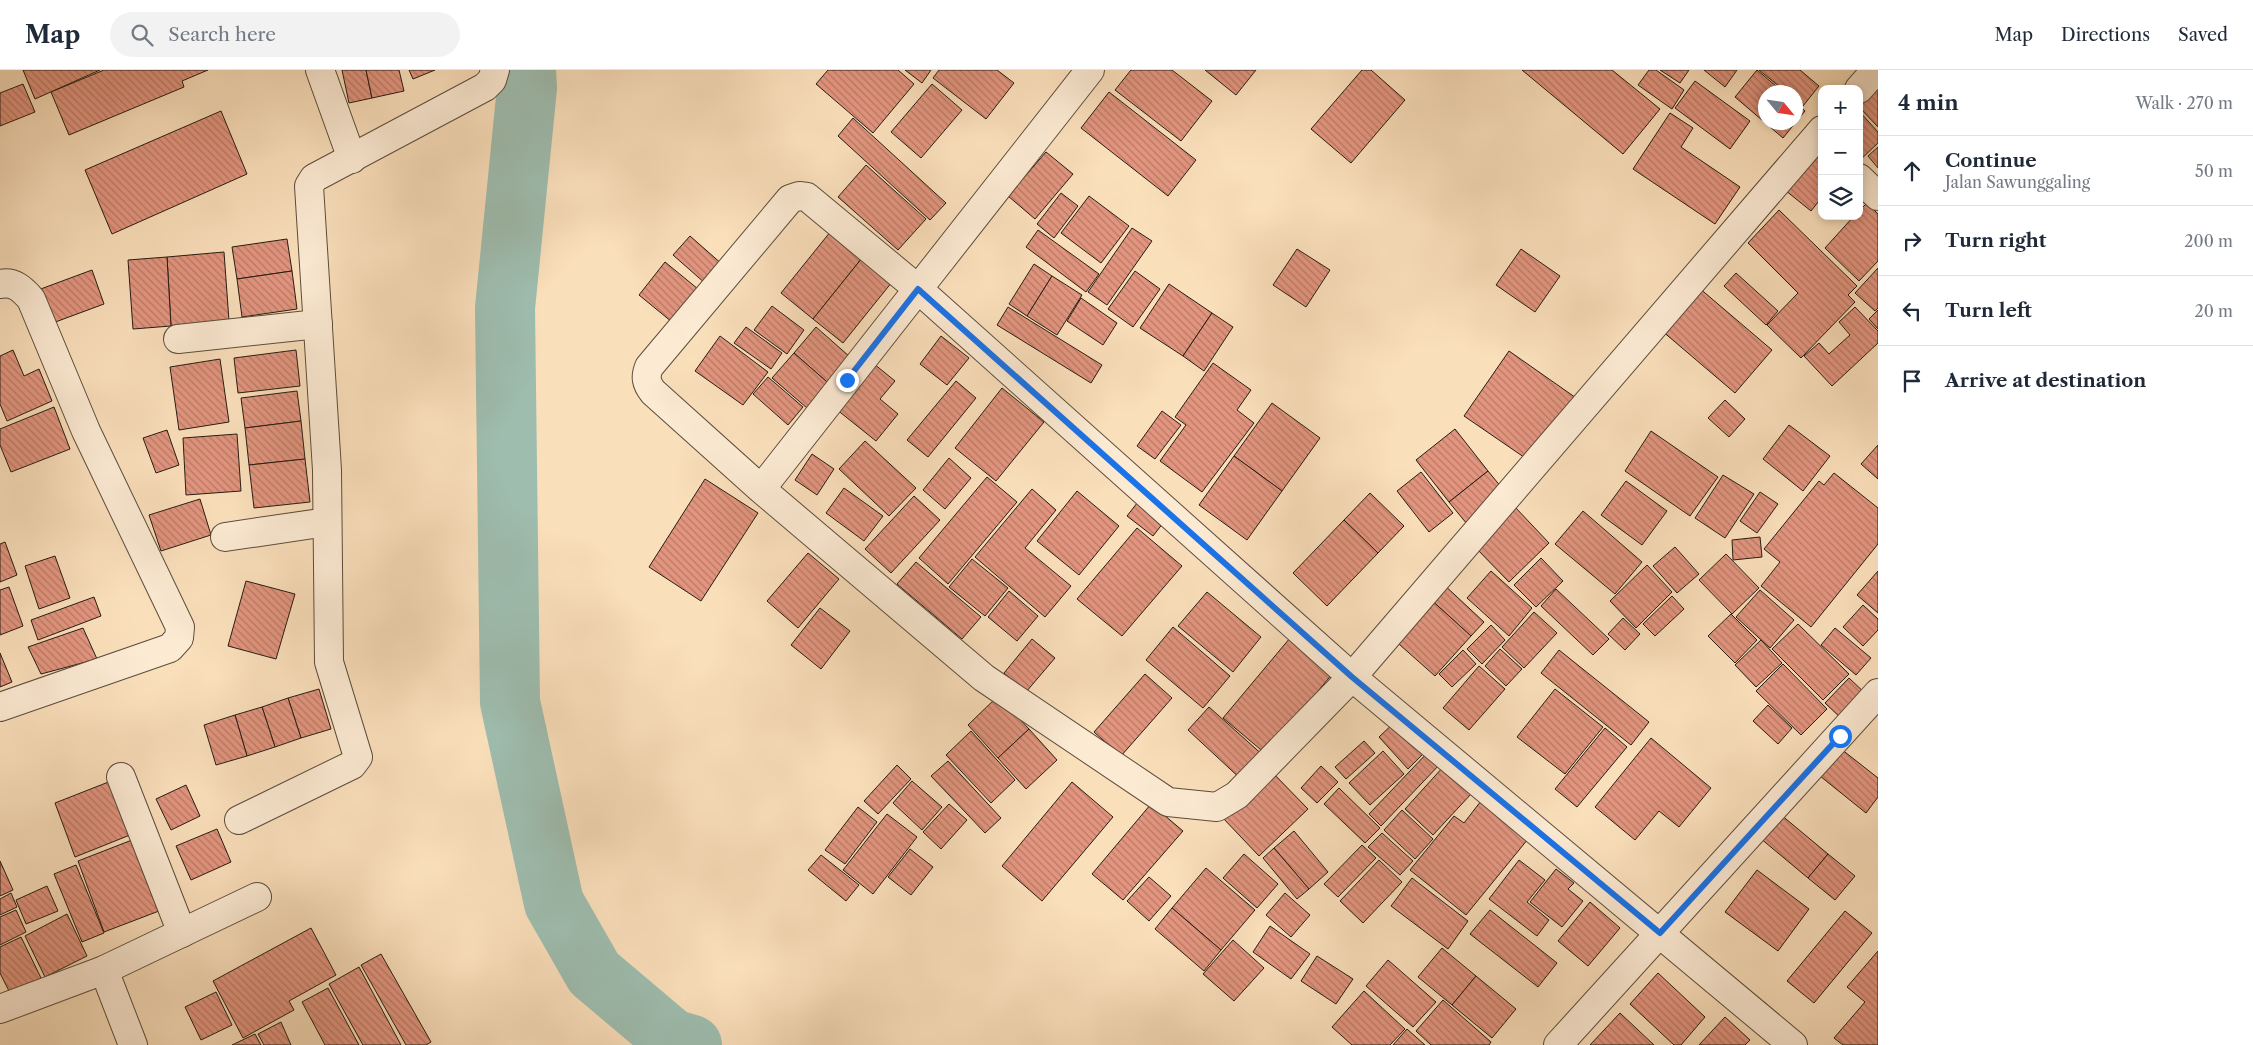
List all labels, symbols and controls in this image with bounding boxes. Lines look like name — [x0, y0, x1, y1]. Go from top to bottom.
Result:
search box — [110, 12, 460, 57]
text: Map — [25, 20, 80, 49]
icon: search — [128, 21, 156, 49]
text: Search here — [168, 23, 276, 46]
text: Map — [1994, 24, 2033, 46]
text: Directions — [2061, 24, 2150, 46]
text: Saved — [2178, 24, 2228, 46]
north arrow — [1758, 85, 1803, 130]
map controls — [1818, 85, 1863, 220]
button: + — [1818, 85, 1863, 130]
text: 4 min — [1898, 90, 1959, 115]
text: Walk · 270 m — [2135, 93, 2233, 113]
button: − — [1818, 130, 1863, 175]
text: Continue — [1945, 149, 2037, 172]
icon: ahead — [1898, 157, 1926, 185]
text: 50 m — [2195, 161, 2233, 181]
text: Jalan Sawunggaling — [1945, 172, 2090, 192]
button: layers — [1818, 175, 1863, 220]
icon: right — [1898, 227, 1926, 255]
text: Turn right — [1945, 229, 2046, 252]
text: 200 m — [2184, 231, 2233, 251]
icon: left — [1898, 297, 1926, 325]
text: Turn left — [1945, 299, 2032, 322]
text: 20 m — [2194, 301, 2233, 321]
icon: arrive — [1898, 367, 1926, 395]
route end — [836, 369, 859, 392]
text: Arrive at destination — [1945, 369, 2146, 392]
route start — [1829, 725, 1852, 748]

